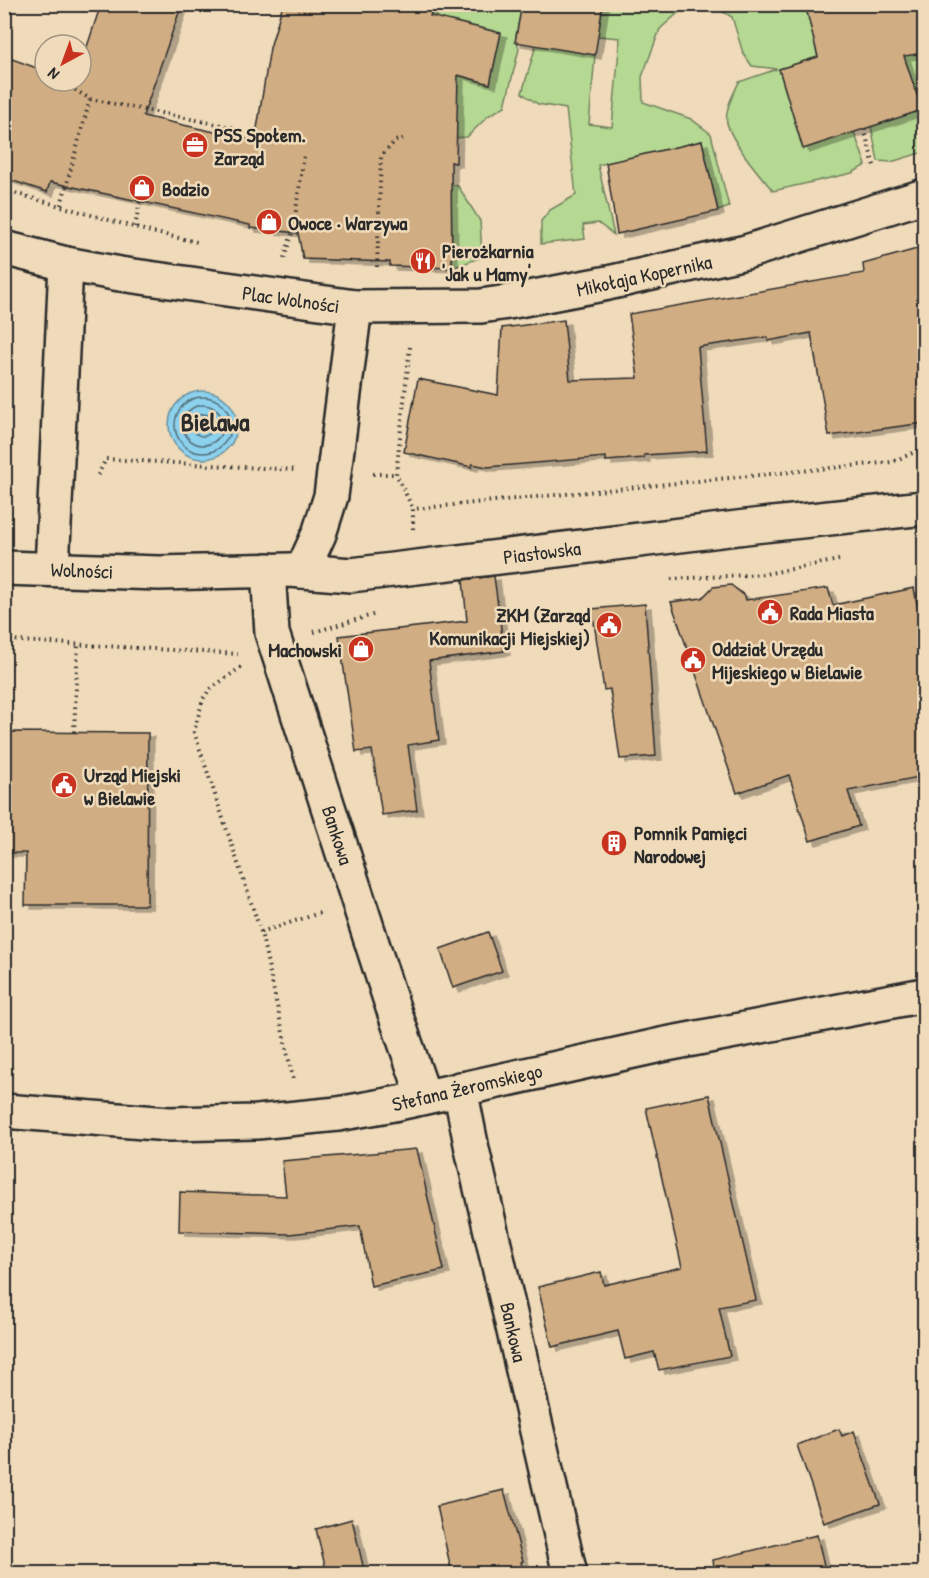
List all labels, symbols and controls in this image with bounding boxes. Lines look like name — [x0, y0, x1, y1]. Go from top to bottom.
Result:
north arrow — [33, 33, 93, 93]
text: N — [42, 63, 64, 85]
place label: PSS Społem. Zarząd — [214, 121, 306, 171]
office icon: PSS Społem. Zarząd — [180, 130, 210, 160]
shop icon: Bodzio — [127, 173, 157, 203]
place label: Bodzio — [162, 175, 209, 202]
shop icon: Owoce · Warzywa — [254, 207, 284, 237]
place label: Owoce · Warzywa — [288, 209, 407, 237]
place label: Pierożkarnia 'Jak u Mamy' — [442, 237, 534, 288]
restaurant icon: Pierożkarnia 'Jak u Mamy' — [408, 246, 438, 276]
street label: Mikołaja Kopernika — [574, 247, 714, 303]
street label: Plac Wolności — [241, 279, 341, 319]
district label: Bielawa — [181, 404, 250, 439]
street label: Piastowska — [502, 534, 582, 570]
street label: Wolności — [50, 555, 114, 585]
public building icon: Rada Miasta — [755, 597, 785, 627]
place label: Rada Miasta — [790, 599, 874, 626]
place label: ZKM (Zarząd Komunikacji Miejskiej) — [429, 601, 590, 651]
public building icon: ZKM (Zarząd Komunikacji Miejskiej) — [594, 610, 624, 640]
shop icon: Machowski — [346, 634, 376, 664]
place label: Oddział Urzędu Mijeskiego w Bielawie — [712, 635, 862, 686]
place label: Machowski — [268, 636, 342, 663]
public building icon: Oddział Urzędu Mijeskiego w Bielawie — [678, 645, 708, 675]
place label: Urząd Miejski w Bielawie — [84, 761, 181, 811]
public building icon: Urząd Miejski w Bielawie — [49, 770, 79, 800]
street label: Bankowa — [316, 802, 360, 868]
place label: Pomnik Pamięci Narodowej — [634, 819, 747, 869]
building icon: Pomnik Pamięci Narodowej — [599, 828, 629, 858]
street label: Stefana Żeromskiego — [389, 1057, 545, 1117]
street label: Bankowa — [494, 1299, 534, 1365]

